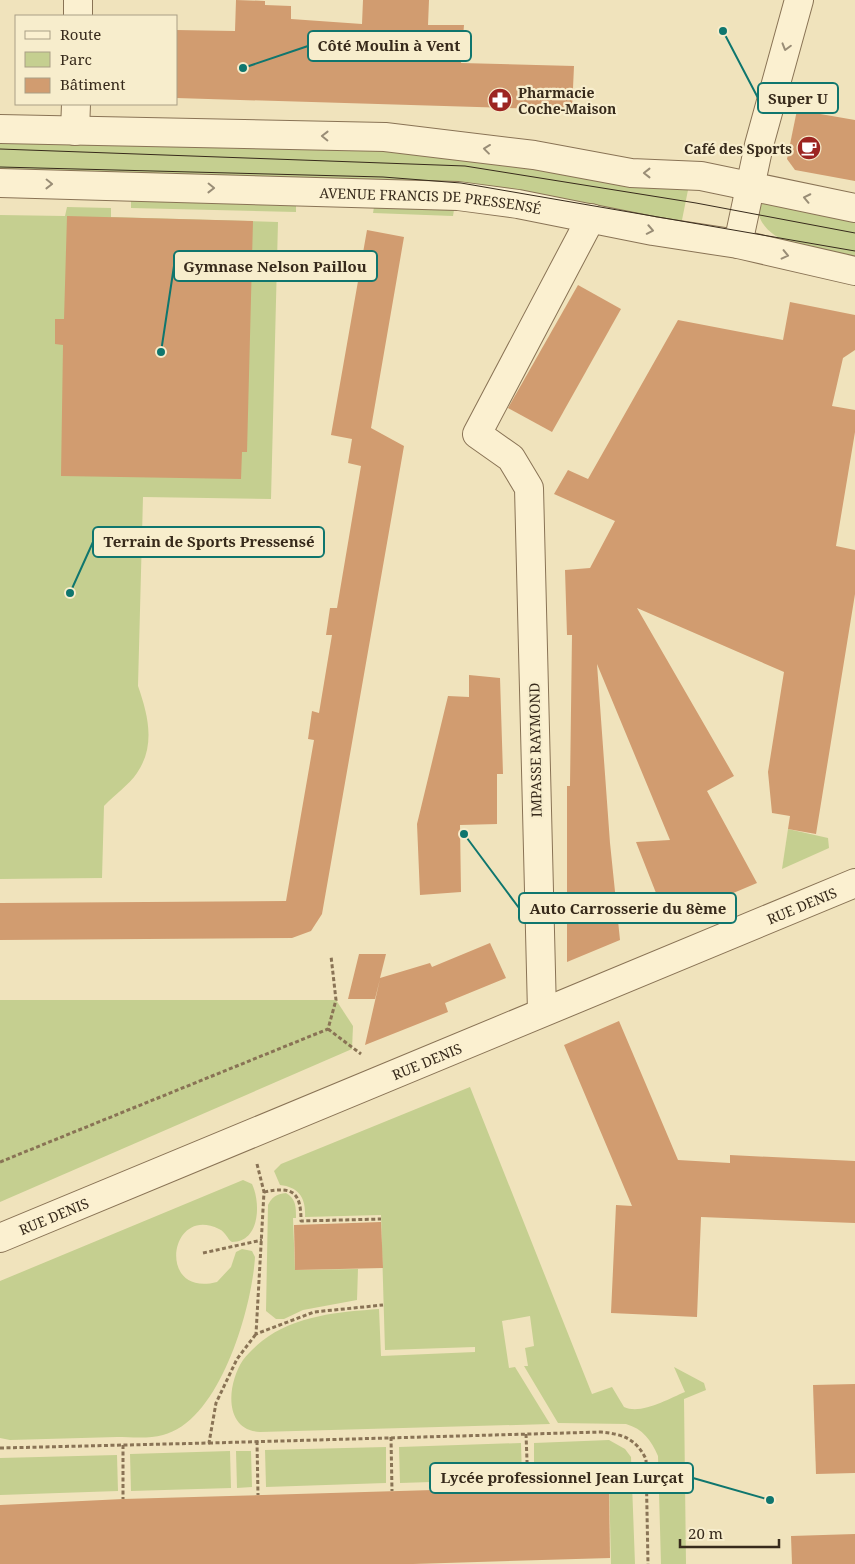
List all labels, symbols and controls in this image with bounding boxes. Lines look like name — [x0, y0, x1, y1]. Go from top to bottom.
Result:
legend — [15, 15, 178, 105]
text: Route — [60, 24, 101, 44]
callout: Côté Moulin à Vent — [308, 31, 471, 61]
text: Côté Moulin à Vent — [318, 35, 460, 55]
one-way arrow — [782, 42, 792, 51]
text: Parc — [60, 49, 92, 69]
text: Bâtiment — [60, 74, 126, 94]
place label: Pharmacie Coche-Maison — [518, 83, 616, 118]
callout: Super U — [758, 83, 838, 113]
pharmacy icon: Pharmacie Coche-Maison — [487, 87, 513, 113]
text: Super U — [768, 88, 828, 108]
one-way arrow — [321, 131, 328, 141]
cafe icon: Café des Sports — [796, 135, 822, 161]
place label: Café des Sports — [684, 139, 792, 158]
one-way arrow — [482, 144, 490, 155]
one-way arrow — [643, 168, 650, 178]
one-way arrow — [45, 179, 53, 189]
one-way arrow — [208, 183, 215, 193]
street label: AVENUE FRANCIS DE PRESSENSÉ — [319, 183, 543, 218]
one-way arrow — [803, 193, 812, 204]
one-way arrow — [646, 224, 655, 235]
one-way arrow — [781, 249, 790, 260]
callout: Gymnase Nelson Paillou — [174, 251, 377, 281]
text: Gymnase Nelson Paillou — [183, 256, 367, 276]
callout: Terrain de Sports Pressensé — [93, 527, 324, 557]
text: Terrain de Sports Pressensé — [103, 531, 315, 551]
street label: IMPASSE RAYMOND — [524, 682, 546, 818]
street label: RUE DENIS — [764, 882, 839, 928]
callout: Auto Carrosserie du 8ème — [519, 893, 736, 923]
text: Auto Carrosserie du 8ème — [530, 898, 726, 918]
street label: RUE DENIS — [389, 1038, 464, 1084]
street label: RUE DENIS — [16, 1193, 91, 1239]
callout: Lycée professionnel Jean Lurçat — [430, 1463, 693, 1493]
text: Lycée professionnel Jean Lurçat — [440, 1467, 684, 1487]
scale bar — [680, 1516, 779, 1548]
text: 20 m — [688, 1523, 723, 1543]

